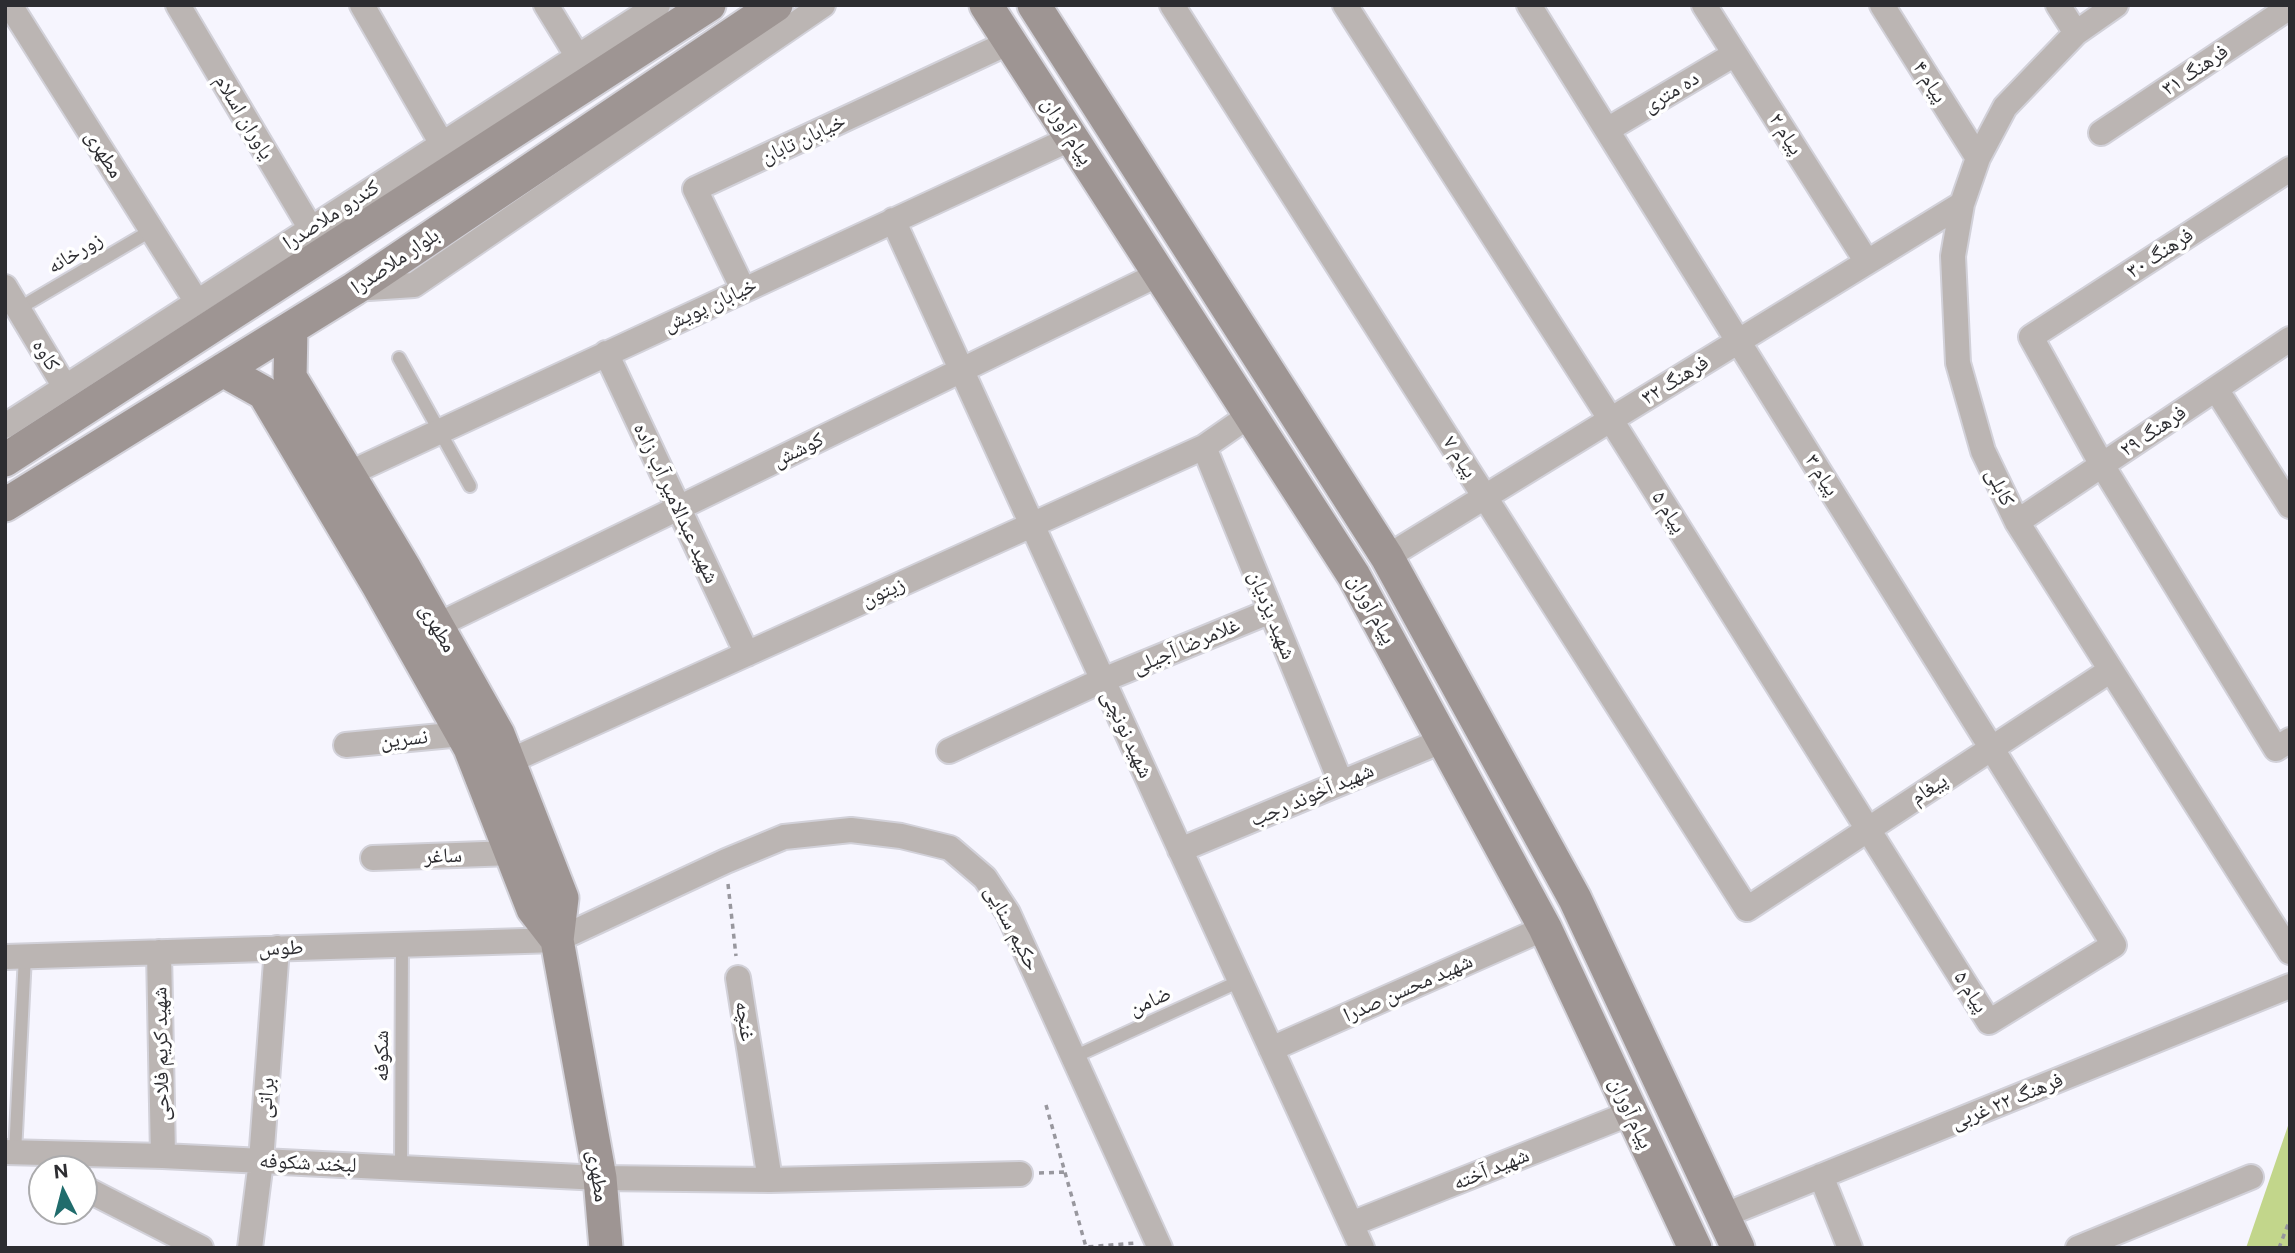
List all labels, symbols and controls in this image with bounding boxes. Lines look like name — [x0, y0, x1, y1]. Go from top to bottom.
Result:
street label: فرهنگ ۳۱ — [2157, 39, 2233, 101]
street label: پیام ۴ — [1907, 56, 1953, 108]
street label: ده متری — [1638, 66, 1704, 118]
street label: یاوران اسلام — [209, 70, 279, 164]
street label: پیام آوران — [1036, 92, 1098, 170]
street label: خیابان تابان — [757, 108, 849, 170]
street label: پیام ۲ — [1763, 108, 1809, 160]
street label: مطهری — [79, 125, 129, 183]
street label: کندرو ملاصدرا — [278, 175, 384, 255]
street label: بلوار ملاصدرا — [346, 222, 444, 300]
street label: فرهنگ ۳۰ — [2122, 222, 2198, 284]
street label: زورخانه — [43, 227, 107, 279]
street label: خیابان پویش — [659, 272, 761, 338]
street label: کاوه — [27, 335, 65, 375]
street label: فرهنگ ۳۲ — [1637, 350, 1713, 410]
street label: فرهنگ ۲۹ — [2115, 400, 2191, 462]
street label: شهید عبدالامیر آب زاده — [628, 419, 724, 587]
street label: کوشش — [768, 427, 828, 473]
street label: پیام ۷ — [1437, 431, 1483, 483]
street label: پیام ۳ — [1799, 449, 1845, 501]
street label: کابلی — [1980, 464, 2020, 510]
street label: پیام ۵ — [1646, 486, 1692, 538]
street label: شهید یزدیان — [1243, 567, 1301, 663]
street label: پیام آوران — [1343, 570, 1401, 648]
street label: زیتون — [857, 571, 909, 613]
street label: مطهری — [414, 599, 462, 657]
street label: غلامرضا آجیلی — [1129, 612, 1243, 680]
street label: شهید نونچی — [1096, 686, 1158, 782]
street label: نسرین — [379, 724, 429, 754]
street label: شهید آخوند رجب — [1246, 758, 1378, 832]
street label: پیغام — [1906, 768, 1952, 810]
street label: ساغر — [423, 843, 463, 869]
street label: حکیم سنایی — [979, 881, 1045, 975]
street label: طوس — [258, 935, 304, 961]
street label: شهید محسن صدرا — [1339, 948, 1477, 1028]
street label: پیام ۵ — [1948, 966, 1994, 1018]
street label: ضامن — [1125, 981, 1175, 1021]
street label: شهید کریم فلاحی — [147, 987, 175, 1121]
street label: غنچه — [729, 999, 761, 1043]
street label: شکوفه — [369, 1030, 395, 1082]
street label: فرهنگ ۲۲ غربی — [1947, 1067, 2067, 1135]
street label: پیام آوران — [1604, 1073, 1658, 1153]
street label: براتی — [252, 1077, 280, 1119]
street label: شهید آخته — [1449, 1142, 1533, 1196]
street label: لبخند شکوفه — [259, 1148, 357, 1178]
street label: مطهری — [582, 1148, 614, 1204]
north arrow — [28, 1155, 98, 1225]
text: N — [52, 1159, 70, 1183]

